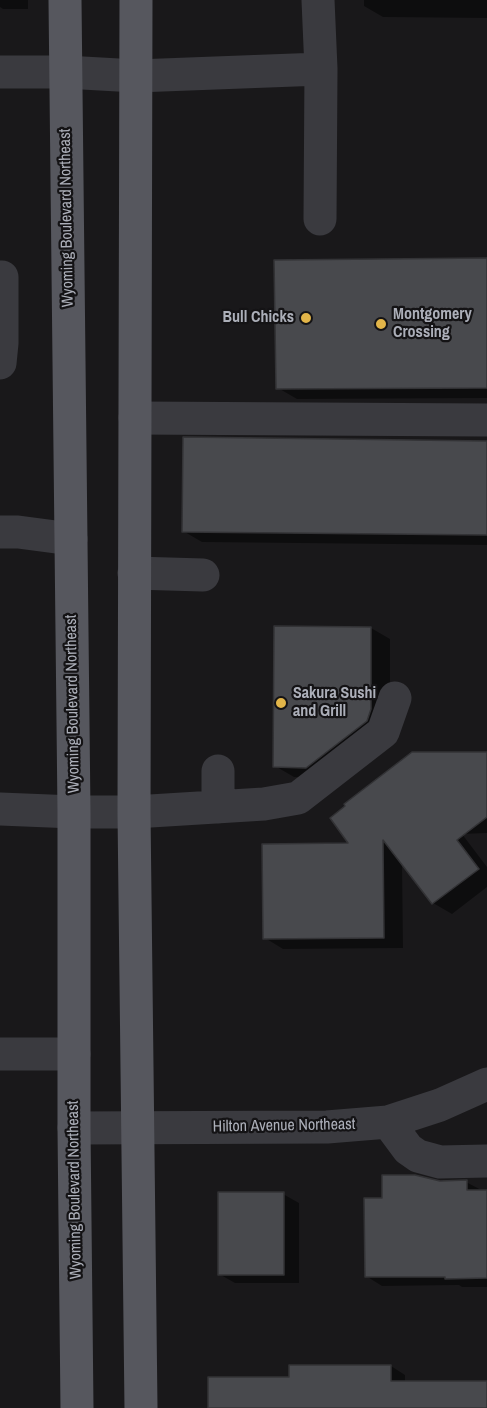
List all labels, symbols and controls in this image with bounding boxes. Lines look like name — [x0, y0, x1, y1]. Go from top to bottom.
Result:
street label: Wyoming Boulevard Northeast — [56, 129, 78, 307]
place label: Montgomery Crossing — [393, 305, 472, 343]
place label: Bull Chicks — [223, 308, 294, 328]
marker: Bull Chicks — [299, 311, 313, 325]
marker: Montgomery Crossing — [374, 317, 388, 331]
street label: Wyoming Boulevard Northeast — [62, 615, 84, 793]
place label: Sakura Sushi and Grill — [293, 684, 376, 722]
marker: Sakura Sushi and Grill — [274, 696, 288, 710]
street label: Wyoming Boulevard Northeast — [64, 1101, 86, 1279]
street label: Hilton Avenue Northeast — [212, 1115, 356, 1137]

